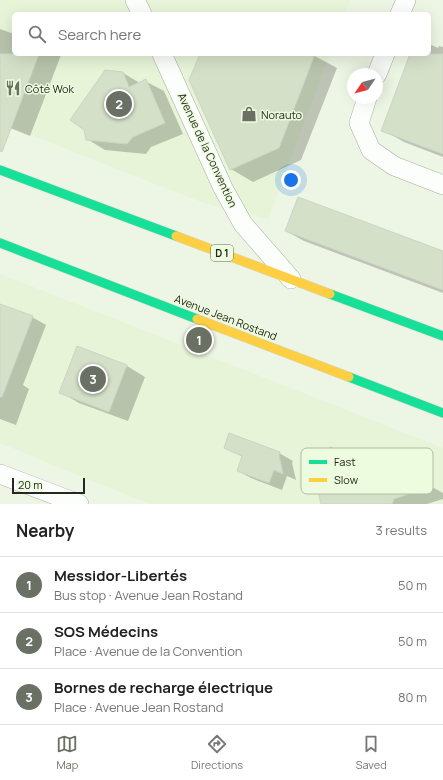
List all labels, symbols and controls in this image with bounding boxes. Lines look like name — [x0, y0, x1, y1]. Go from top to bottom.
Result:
search box — [12, 12, 431, 56]
icon: search — [26, 23, 48, 45]
text: Search here — [58, 24, 141, 45]
north arrow — [347, 68, 383, 104]
restaurant icon: Côté Wok — [4, 79, 22, 97]
place label: Côté Wok — [25, 81, 75, 96]
pin: 2 — [106, 89, 132, 119]
street label: Avenue de la Convention — [175, 90, 241, 210]
shop icon: Norauto — [240, 105, 258, 123]
place label: Norauto — [261, 107, 303, 122]
your location — [281, 170, 301, 190]
road number: D 1 — [211, 245, 233, 261]
street label: Avenue Jean Rostand — [173, 290, 279, 344]
pin: 1 — [186, 325, 212, 355]
pin: 3 — [80, 364, 106, 394]
legend — [301, 448, 433, 494]
text: Fast — [334, 454, 356, 469]
text: Slow — [334, 472, 359, 487]
scale bar — [12, 476, 85, 495]
text: 20 m — [18, 477, 43, 492]
text: Nearby — [16, 519, 74, 542]
text: 3 results — [375, 521, 427, 539]
text: Messidor-Libertés — [54, 565, 187, 586]
text: 1 — [26, 576, 32, 594]
text: 50 m — [398, 576, 427, 594]
text: Bus stop · Avenue Jean Rostand — [54, 586, 243, 604]
text: SOS Médecins — [54, 621, 158, 642]
text: 2 — [25, 632, 33, 650]
text: 50 m — [398, 632, 427, 650]
text: Place · Avenue de la Convention — [54, 642, 243, 660]
text: Bornes de recharge électrique — [54, 677, 273, 698]
text: 3 — [25, 688, 33, 706]
text: 80 m — [398, 688, 427, 706]
text: Place · Avenue Jean Rostand — [54, 698, 223, 716]
tab: Map — [56, 733, 78, 772]
tab: Directions — [191, 733, 243, 772]
tab: Saved — [356, 733, 387, 772]

